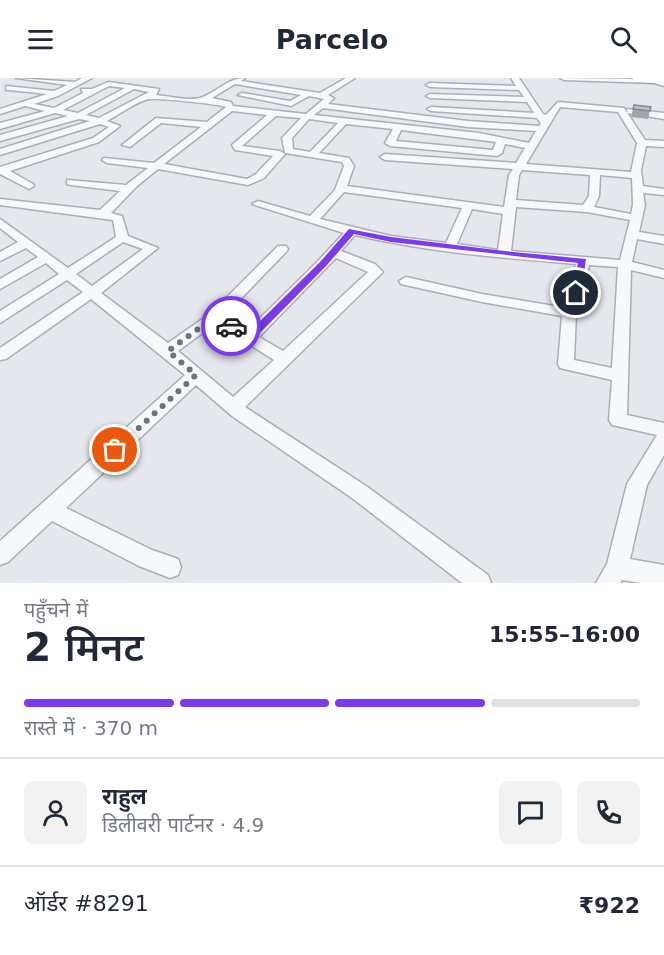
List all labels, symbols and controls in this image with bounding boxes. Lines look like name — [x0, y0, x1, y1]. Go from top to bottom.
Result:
icon: menu — [24, 23, 57, 56]
icon: search — [607, 23, 640, 56]
text: Parcelo — [276, 24, 388, 55]
pin — [550, 267, 601, 318]
icon: home — [559, 276, 592, 309]
courier — [201, 296, 261, 356]
icon: car — [215, 310, 248, 343]
pin — [89, 424, 140, 475]
icon: bag — [98, 433, 131, 466]
text: पहुँचने में — [24, 598, 88, 622]
text: 15:55–16:00 — [489, 622, 640, 647]
text: 2 मिनट — [24, 625, 144, 670]
text: रास्ते में · 370 m — [24, 716, 158, 740]
button: person — [24, 781, 87, 844]
button: chat — [499, 781, 562, 844]
button: phone — [577, 781, 640, 844]
text: राहुल — [102, 784, 147, 809]
text: डिलीवरी पार्टनर · 4.9 — [102, 813, 264, 837]
text: ऑर्डर #8291 — [24, 891, 149, 916]
text: ₹922 — [579, 893, 640, 918]

